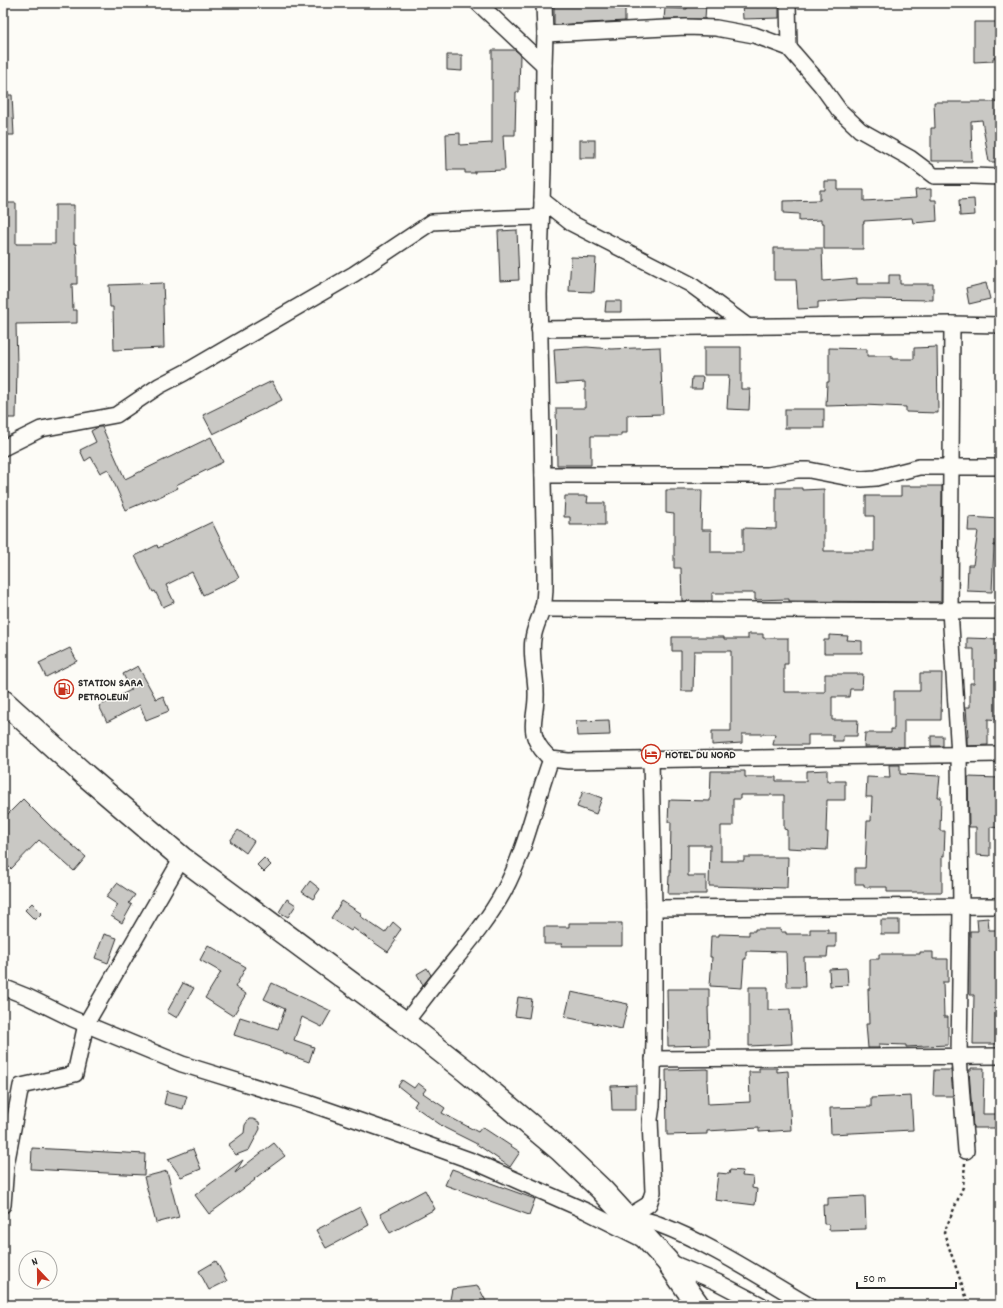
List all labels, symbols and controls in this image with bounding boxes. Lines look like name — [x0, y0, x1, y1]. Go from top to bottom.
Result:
place label: STATION SARA PETROLEUN — [78, 675, 143, 706]
fuel station icon: STATION SARA PETROLEUN — [53, 678, 75, 700]
hotel icon: HOTEL DU NORD — [640, 743, 662, 765]
place label: HOTEL DU NORD — [665, 747, 736, 764]
north arrow — [18, 1250, 58, 1290]
text: N — [29, 1254, 41, 1271]
scale bar — [857, 1264, 956, 1290]
text: 50 m — [863, 1271, 886, 1288]

